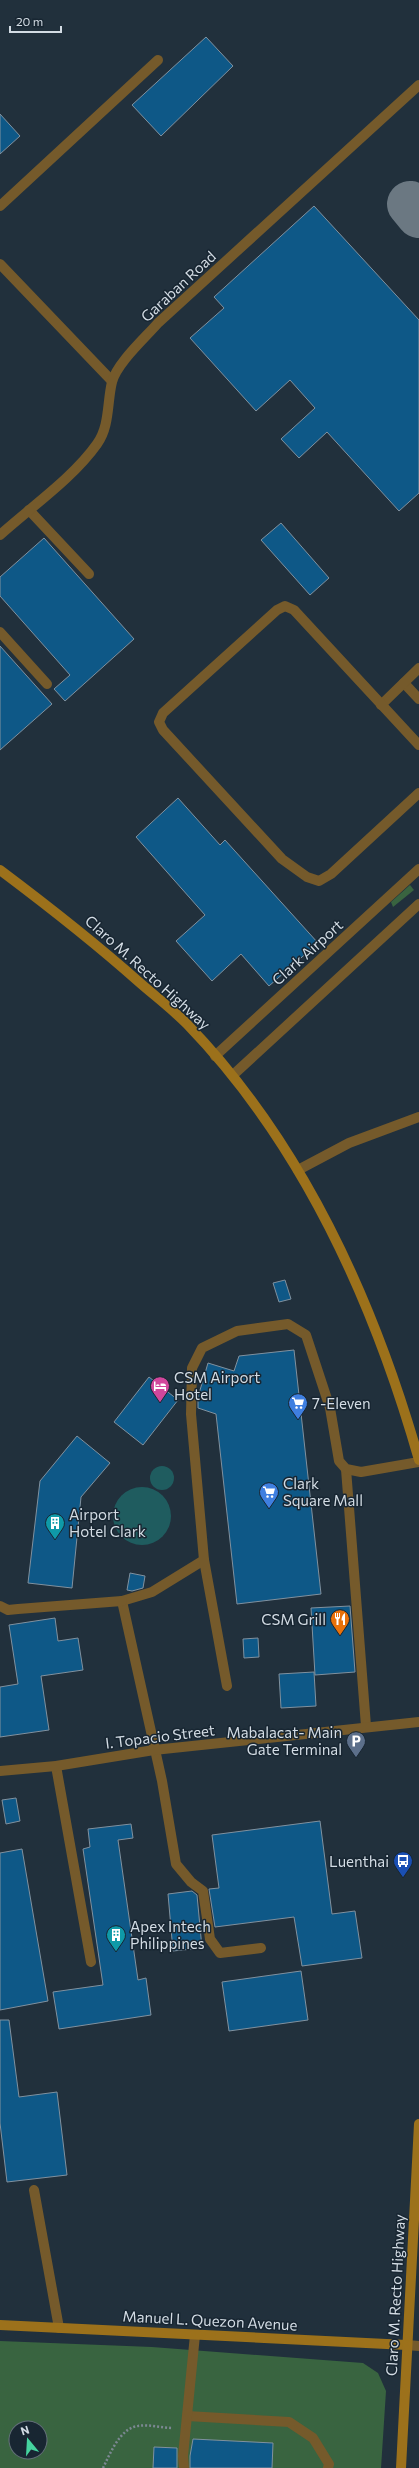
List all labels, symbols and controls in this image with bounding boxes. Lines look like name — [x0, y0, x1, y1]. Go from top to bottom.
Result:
scale bar — [10, 8, 61, 34]
text: 20 m — [16, 14, 43, 28]
street label: Garaban Road — [137, 247, 219, 325]
street label: Claro M. Recto Highway — [82, 911, 214, 1033]
street label: Clark Airport — [268, 915, 346, 989]
place label: CSM Airport Hotel — [174, 1368, 260, 1403]
hotel icon: CSM Airport Hotel — [149, 1375, 171, 1403]
supermarket icon: 7-Eleven — [287, 1392, 309, 1420]
place label: 7-Eleven — [312, 1394, 371, 1412]
place label: Clark Square Mall — [283, 1474, 363, 1509]
supermarket icon: Clark Square Mall — [258, 1481, 280, 1509]
place label: Airport Hotel Clark — [69, 1505, 146, 1540]
building icon: Airport Hotel Clark — [44, 1512, 66, 1540]
restaurant icon: CSM Grill — [329, 1608, 351, 1636]
place label: CSM Grill — [261, 1610, 326, 1628]
street label: I. Topacio Street — [104, 1720, 216, 1752]
place label: Mabalacat- Main Gate Terminal — [226, 1723, 342, 1758]
parking icon: Mabalacat- Main Gate Terminal — [345, 1730, 367, 1758]
bus stop icon: Luenthai — [392, 1850, 414, 1878]
place label: Luenthai — [329, 1852, 389, 1870]
place label: Apex Intech Philippines — [130, 1917, 211, 1952]
building icon: Apex Intech Philippines — [105, 1924, 127, 1952]
street label: Claro M. Recto Highway — [382, 2213, 408, 2376]
street label: Manuel L. Quezon Avenue — [122, 2306, 298, 2334]
north arrow — [8, 2420, 48, 2460]
text: N — [19, 2423, 31, 2437]

